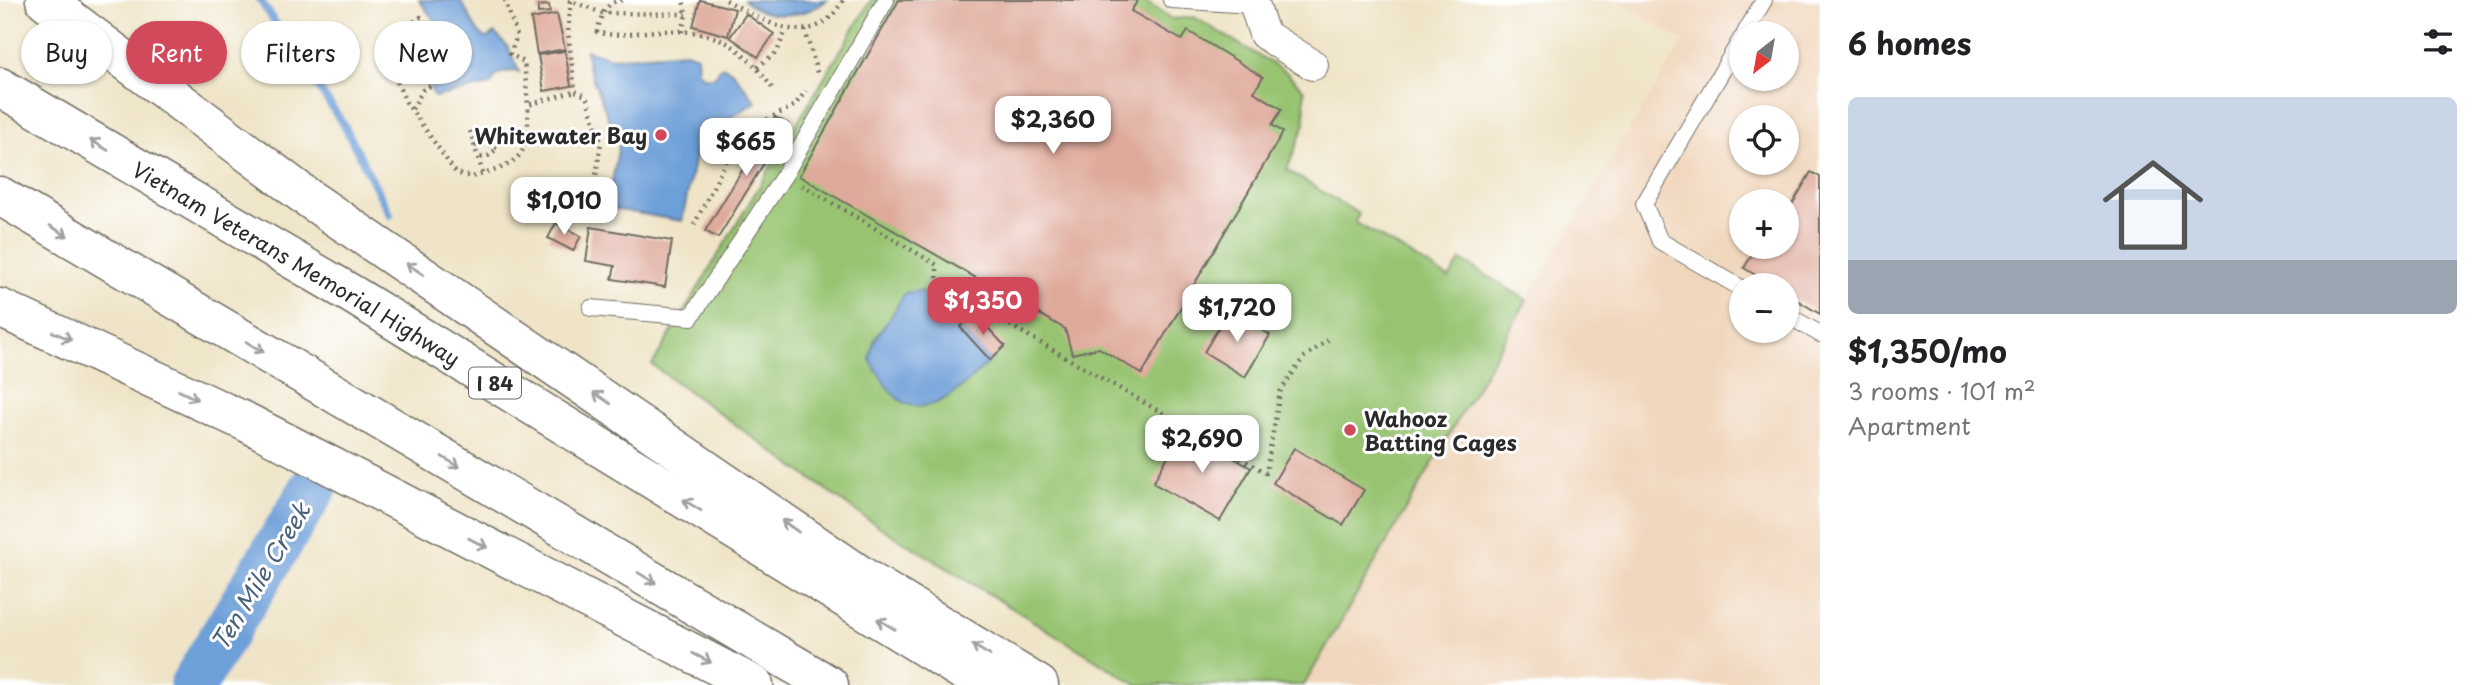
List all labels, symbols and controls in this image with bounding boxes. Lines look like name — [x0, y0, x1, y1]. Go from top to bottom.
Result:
text: 6 homes — [1848, 20, 1971, 65]
chip: Buy — [21, 21, 112, 84]
chip: Rent — [126, 21, 227, 84]
chip: Filters — [241, 21, 360, 84]
chip: New — [374, 21, 472, 84]
north arrow — [1729, 21, 1799, 91]
map controls — [1729, 21, 1799, 343]
icon: filters — [2419, 23, 2457, 61]
pin: $2,360 — [996, 96, 1110, 156]
text: $2,360 — [1011, 101, 1095, 136]
button: locate — [1729, 105, 1799, 175]
pin: $665 — [705, 118, 787, 178]
place label: Whitewater Bay — [474, 119, 647, 151]
text: $665 — [716, 123, 776, 158]
marker: Whitewater Bay — [653, 127, 669, 143]
one-way arrow — [90, 138, 110, 152]
icon: home — [2090, 142, 2216, 268]
street label: Vietnam Veterans Memorial Highway — [127, 153, 467, 373]
pin: $1,010 — [507, 177, 621, 237]
text: $1,010 — [526, 182, 602, 217]
button: + — [1729, 189, 1799, 259]
one-way arrow — [48, 224, 68, 238]
one-way arrow — [405, 262, 425, 276]
button: − — [1729, 273, 1799, 343]
pin: $1,350 — [926, 278, 1040, 337]
text: $1,350 — [944, 282, 1022, 317]
pin: $1,720 — [1180, 284, 1294, 344]
text: $1,720 — [1198, 289, 1276, 324]
text: $1,350/mo — [1848, 328, 2007, 373]
one-way arrow — [51, 330, 72, 343]
one-way arrow — [244, 340, 264, 354]
road number: I 84 — [469, 368, 521, 398]
text: 3 rooms · 101 m² — [1848, 373, 2036, 408]
one-way arrow — [177, 388, 198, 402]
one-way arrow — [593, 390, 612, 405]
place label: Wahooz Batting Cages — [1364, 402, 1517, 458]
text: Apartment — [1848, 408, 1971, 443]
pin: $2,690 — [1145, 416, 1259, 475]
text: $2,690 — [1161, 420, 1243, 455]
marker: Wahooz Batting Cages — [1342, 422, 1358, 438]
one-way arrow — [440, 455, 460, 469]
water label: Ten Mile Creek — [202, 494, 319, 657]
one-way arrow — [683, 497, 702, 512]
one-way arrow — [781, 519, 800, 533]
one-way arrow — [467, 536, 488, 550]
one-way arrow — [636, 571, 656, 585]
one-way arrow — [876, 617, 896, 631]
one-way arrow — [971, 642, 991, 656]
one-way arrow — [691, 652, 712, 666]

